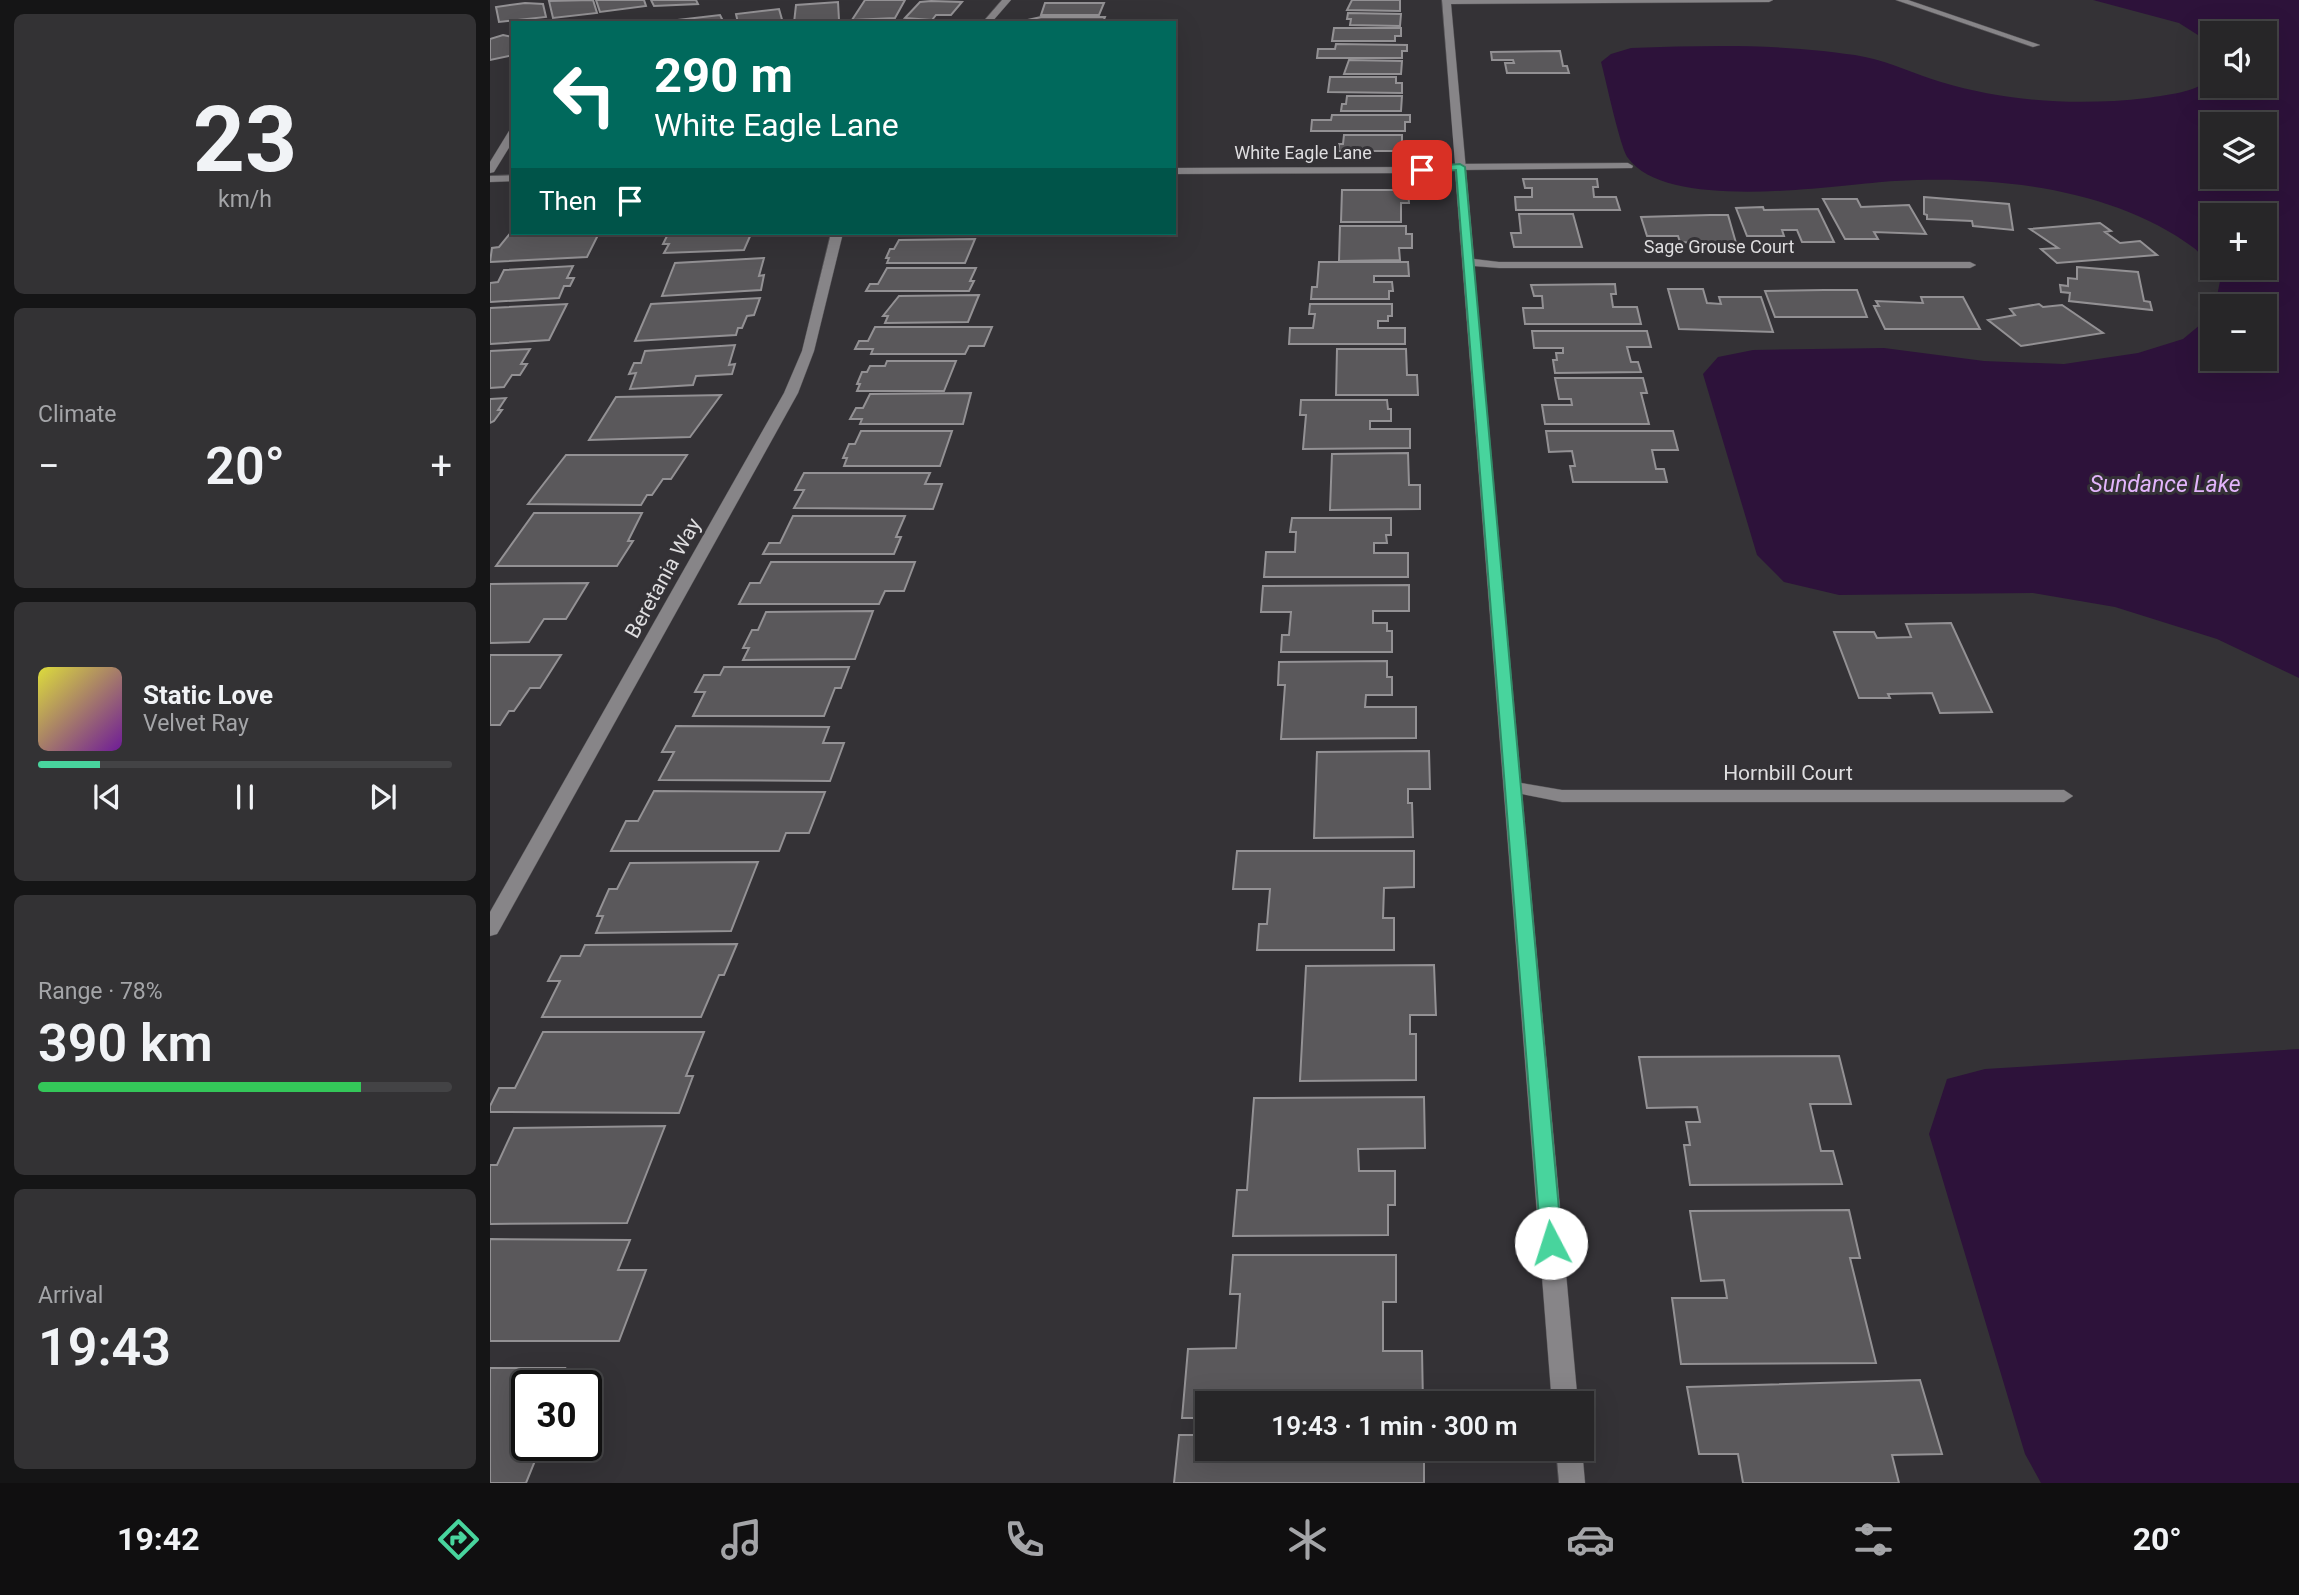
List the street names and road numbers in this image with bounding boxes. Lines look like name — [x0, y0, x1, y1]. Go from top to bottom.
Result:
street label: White Eagle Lane — [1234, 142, 1372, 163]
street label: Sage Grouse Court — [1644, 236, 1794, 257]
street label: Beretania Way — [620, 514, 706, 642]
street label: Hornbill Court — [1723, 761, 1853, 785]

